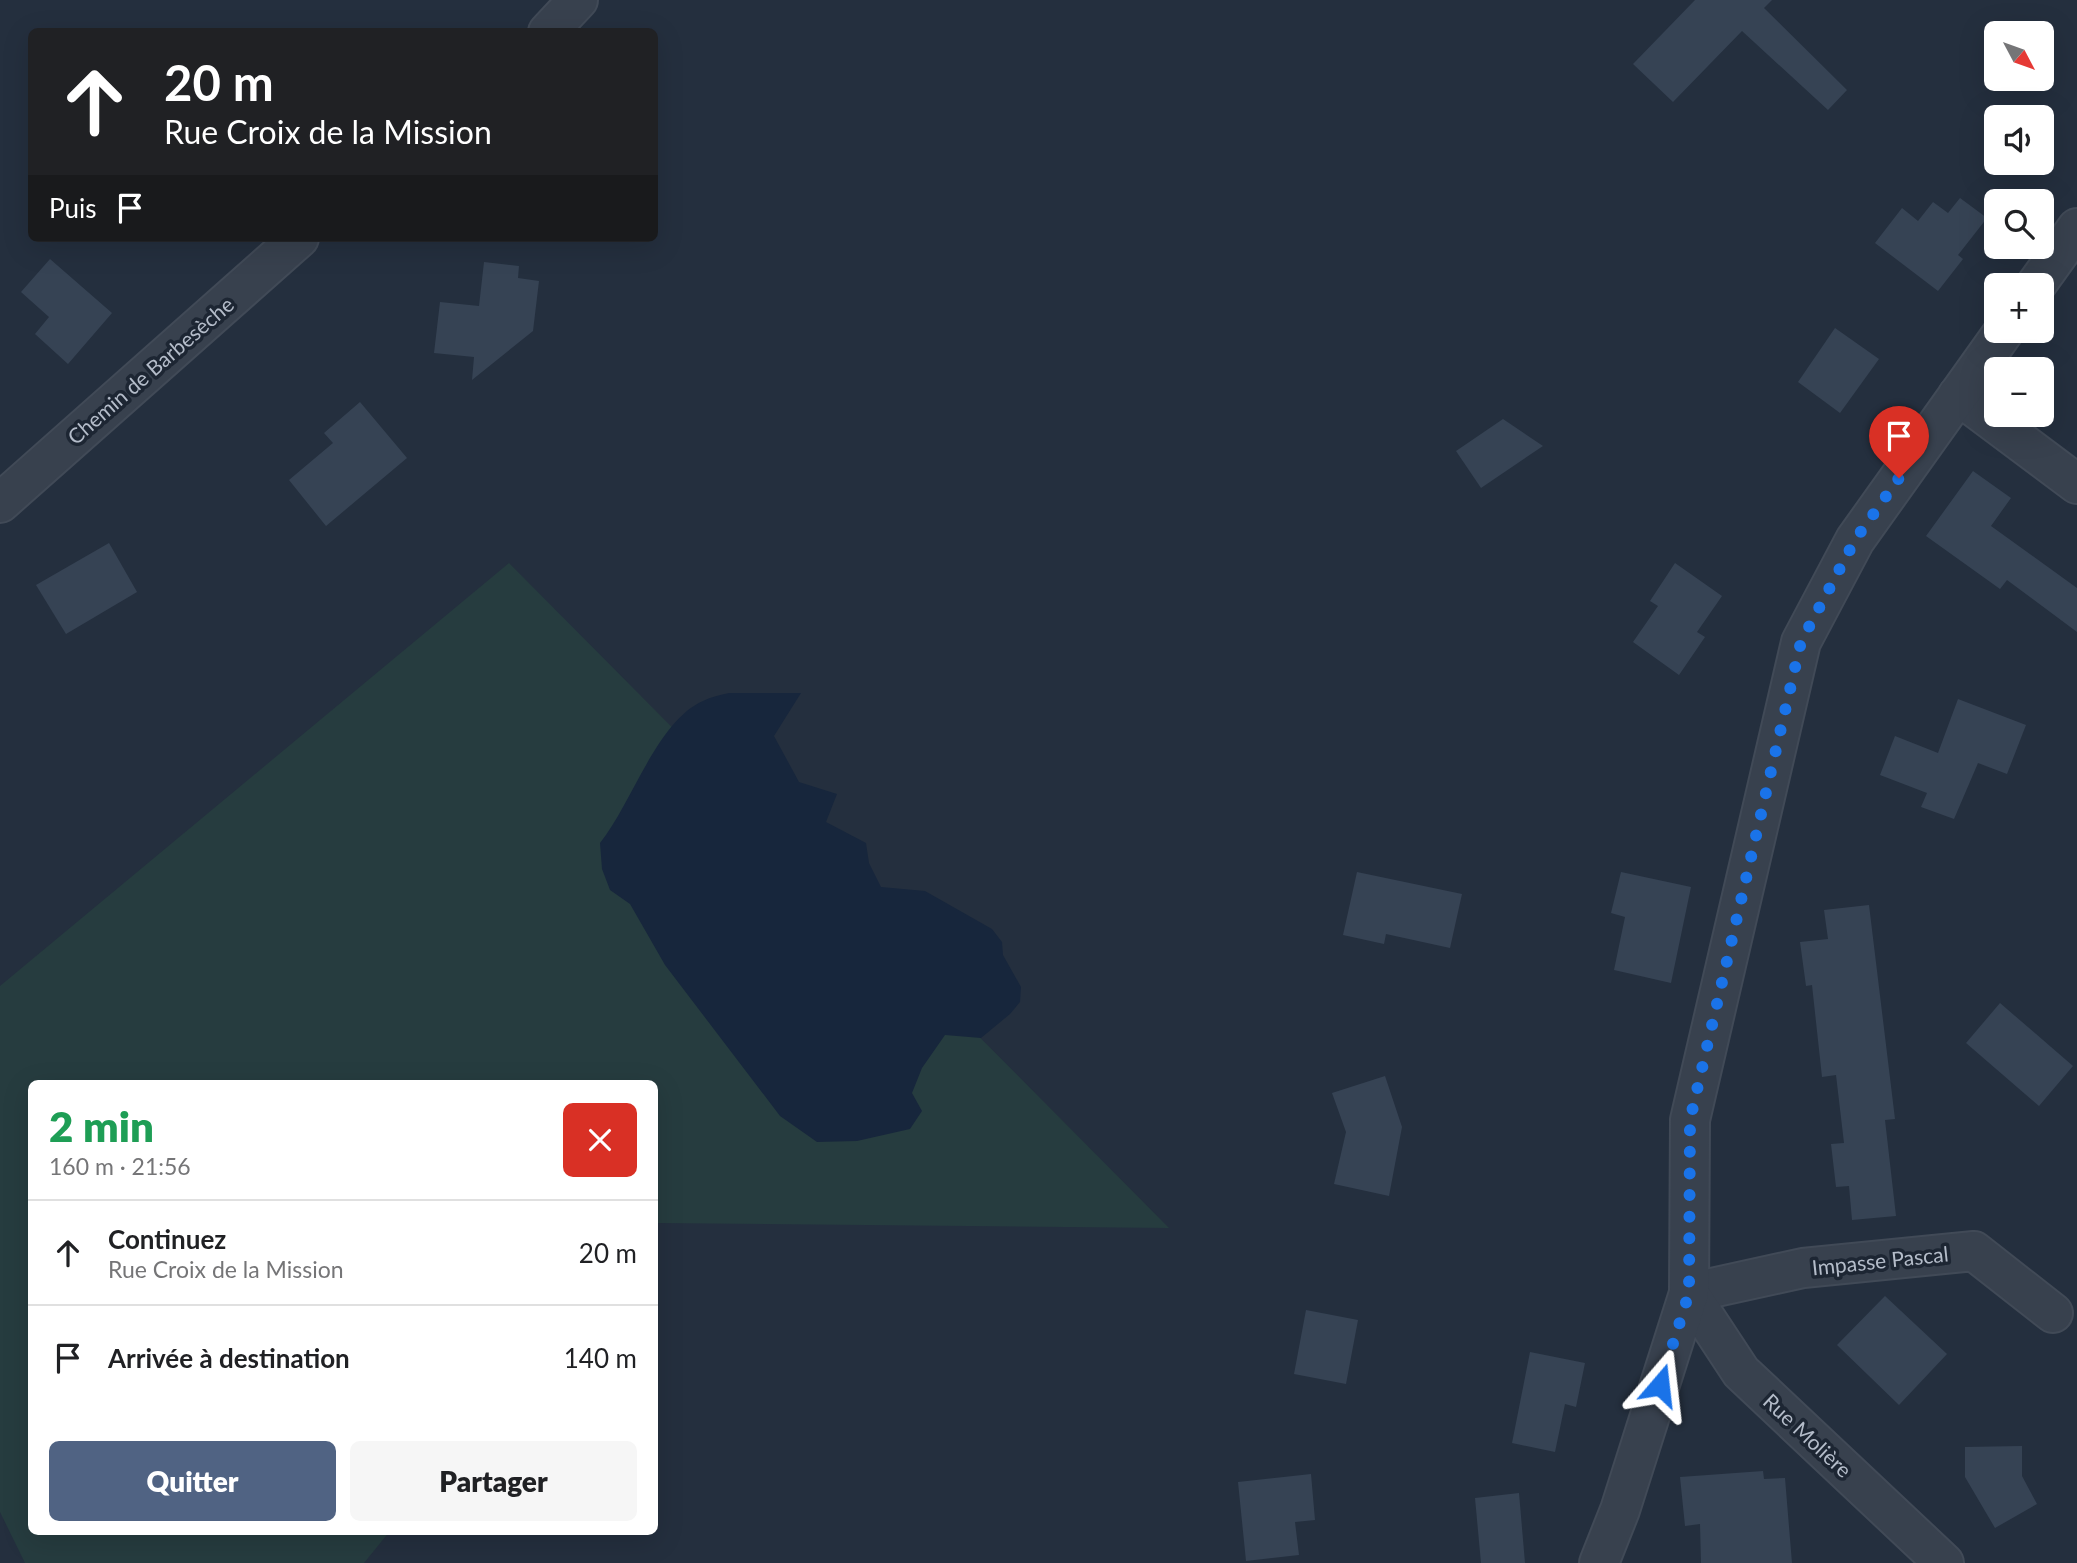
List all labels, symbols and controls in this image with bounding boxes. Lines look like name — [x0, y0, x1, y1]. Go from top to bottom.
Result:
north arrow — [1984, 21, 2054, 91]
map controls — [1984, 21, 2054, 427]
text: 20 m — [164, 53, 274, 111]
icon: ahead — [49, 56, 140, 147]
button: sound — [1984, 105, 2054, 175]
text: Rue Croix de la Mission — [164, 112, 492, 151]
icon: arrive — [111, 189, 149, 227]
button: search — [1984, 189, 2054, 259]
text: Puis — [49, 192, 97, 224]
button: + — [1984, 273, 2054, 343]
street label: Chemin de Barbesèche — [62, 291, 238, 449]
button: − — [1984, 357, 2054, 427]
pin — [1869, 406, 1929, 478]
icon: arrive — [1880, 417, 1918, 455]
text: 2 min — [49, 1101, 154, 1151]
button: close — [563, 1103, 637, 1177]
text: 160 m · 21:56 — [49, 1152, 191, 1180]
text: Continuez — [108, 1223, 226, 1255]
icon: ahead — [49, 1234, 87, 1272]
text: 20 m — [579, 1237, 637, 1269]
street label: Impasse Pascal — [1811, 1240, 1949, 1280]
text: Rue Croix de la Mission — [108, 1255, 344, 1283]
icon: arrive — [49, 1339, 87, 1377]
text: Arrivée à destination — [108, 1342, 350, 1374]
text: 140 m — [564, 1342, 637, 1374]
position arrow — [1623, 1348, 1697, 1422]
street label: Rue Molière — [1759, 1388, 1857, 1482]
button: Quitter — [49, 1441, 336, 1521]
button: Partager — [350, 1441, 637, 1521]

